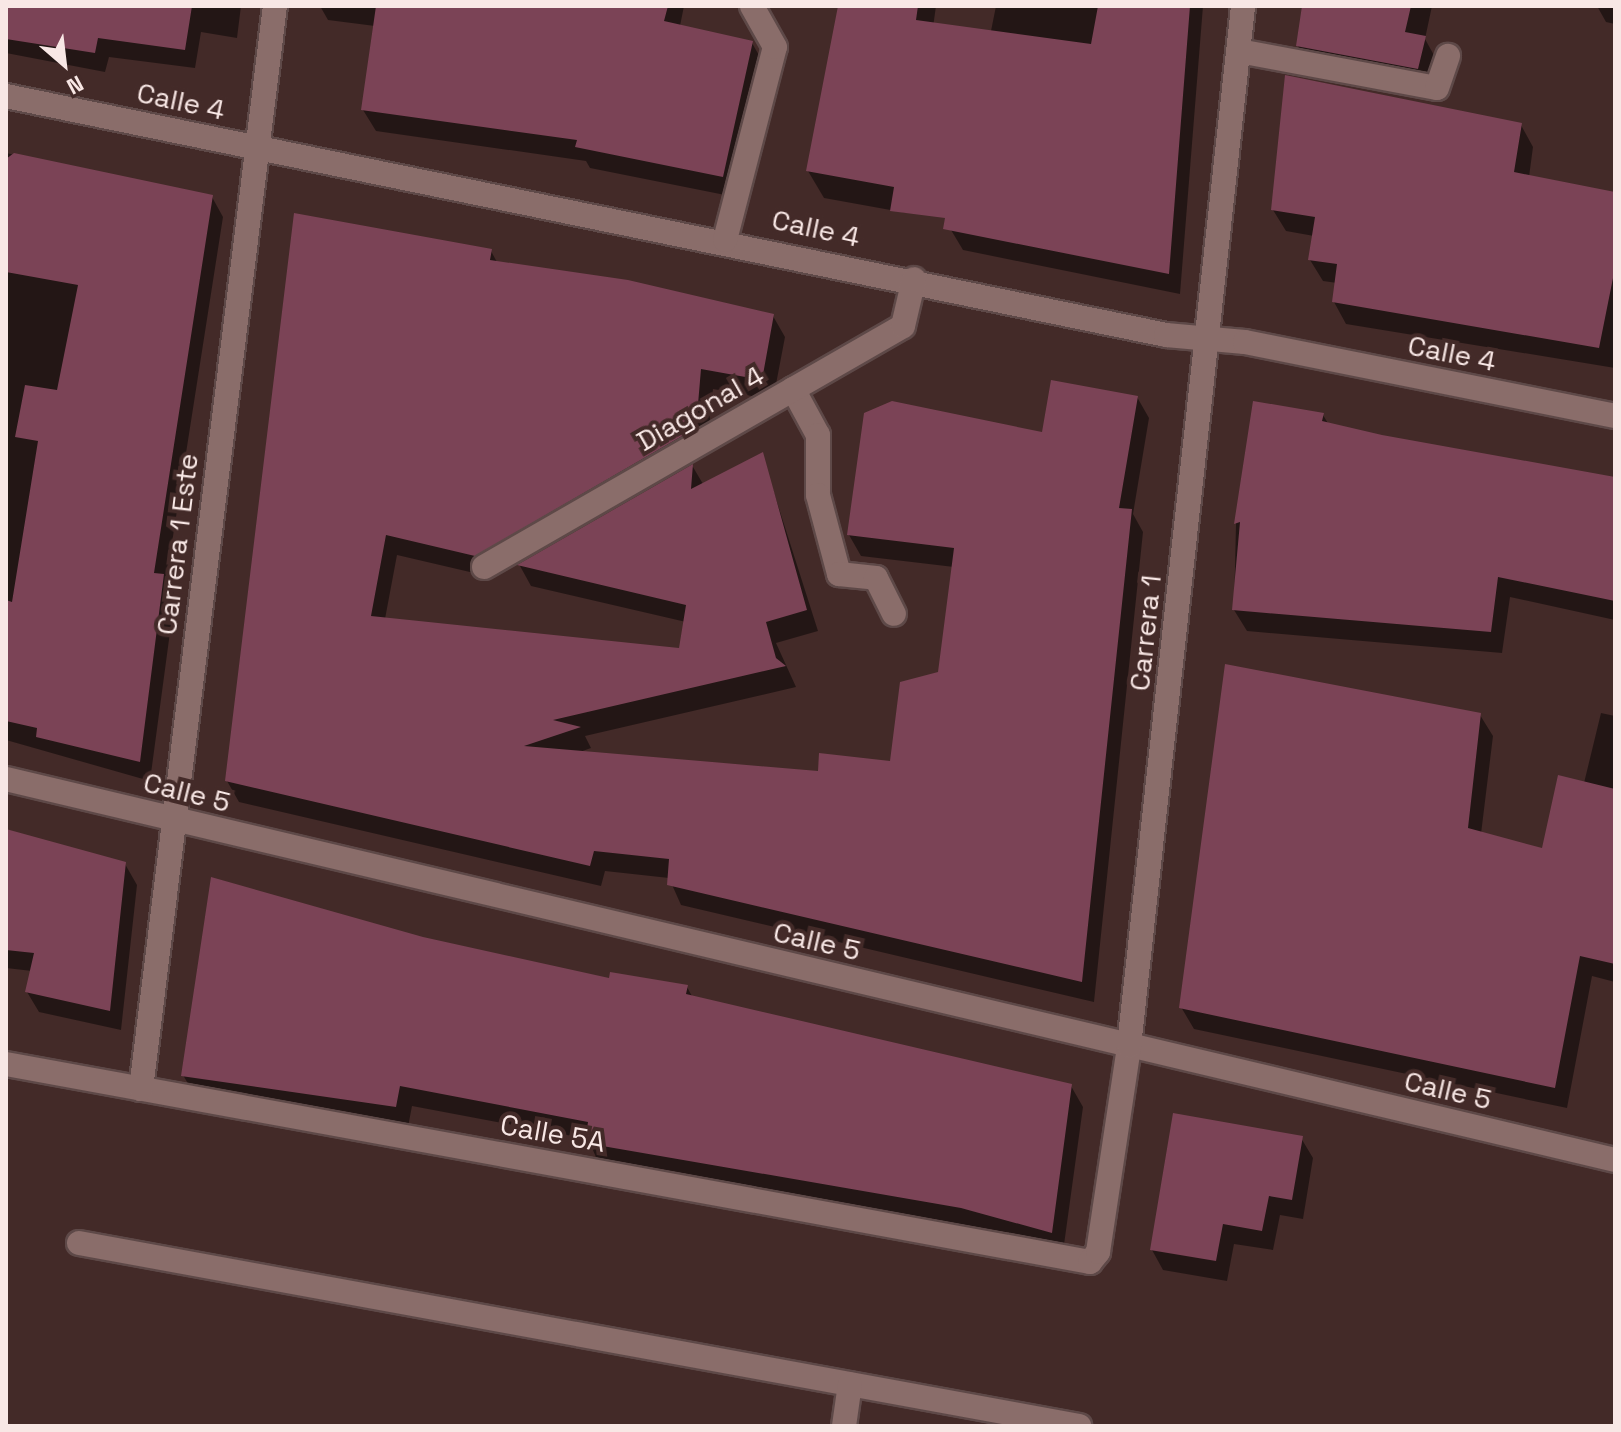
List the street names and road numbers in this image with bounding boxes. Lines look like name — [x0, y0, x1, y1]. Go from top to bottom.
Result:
street label: Calle 4 — [134, 75, 228, 127]
street label: Calle 4 — [769, 202, 863, 254]
street label: Calle 4 — [1405, 328, 1499, 378]
street label: Diagonal 4 — [630, 358, 770, 458]
street label: Carrera 1 Este — [149, 451, 205, 637]
street label: Carrera 1 — [1122, 573, 1168, 693]
street label: Calle 5 — [140, 765, 234, 819]
street label: Calle 5 — [770, 915, 864, 967]
street label: Calle 5 — [1401, 1064, 1495, 1116]
street label: Calle 5A — [498, 1107, 608, 1159]

